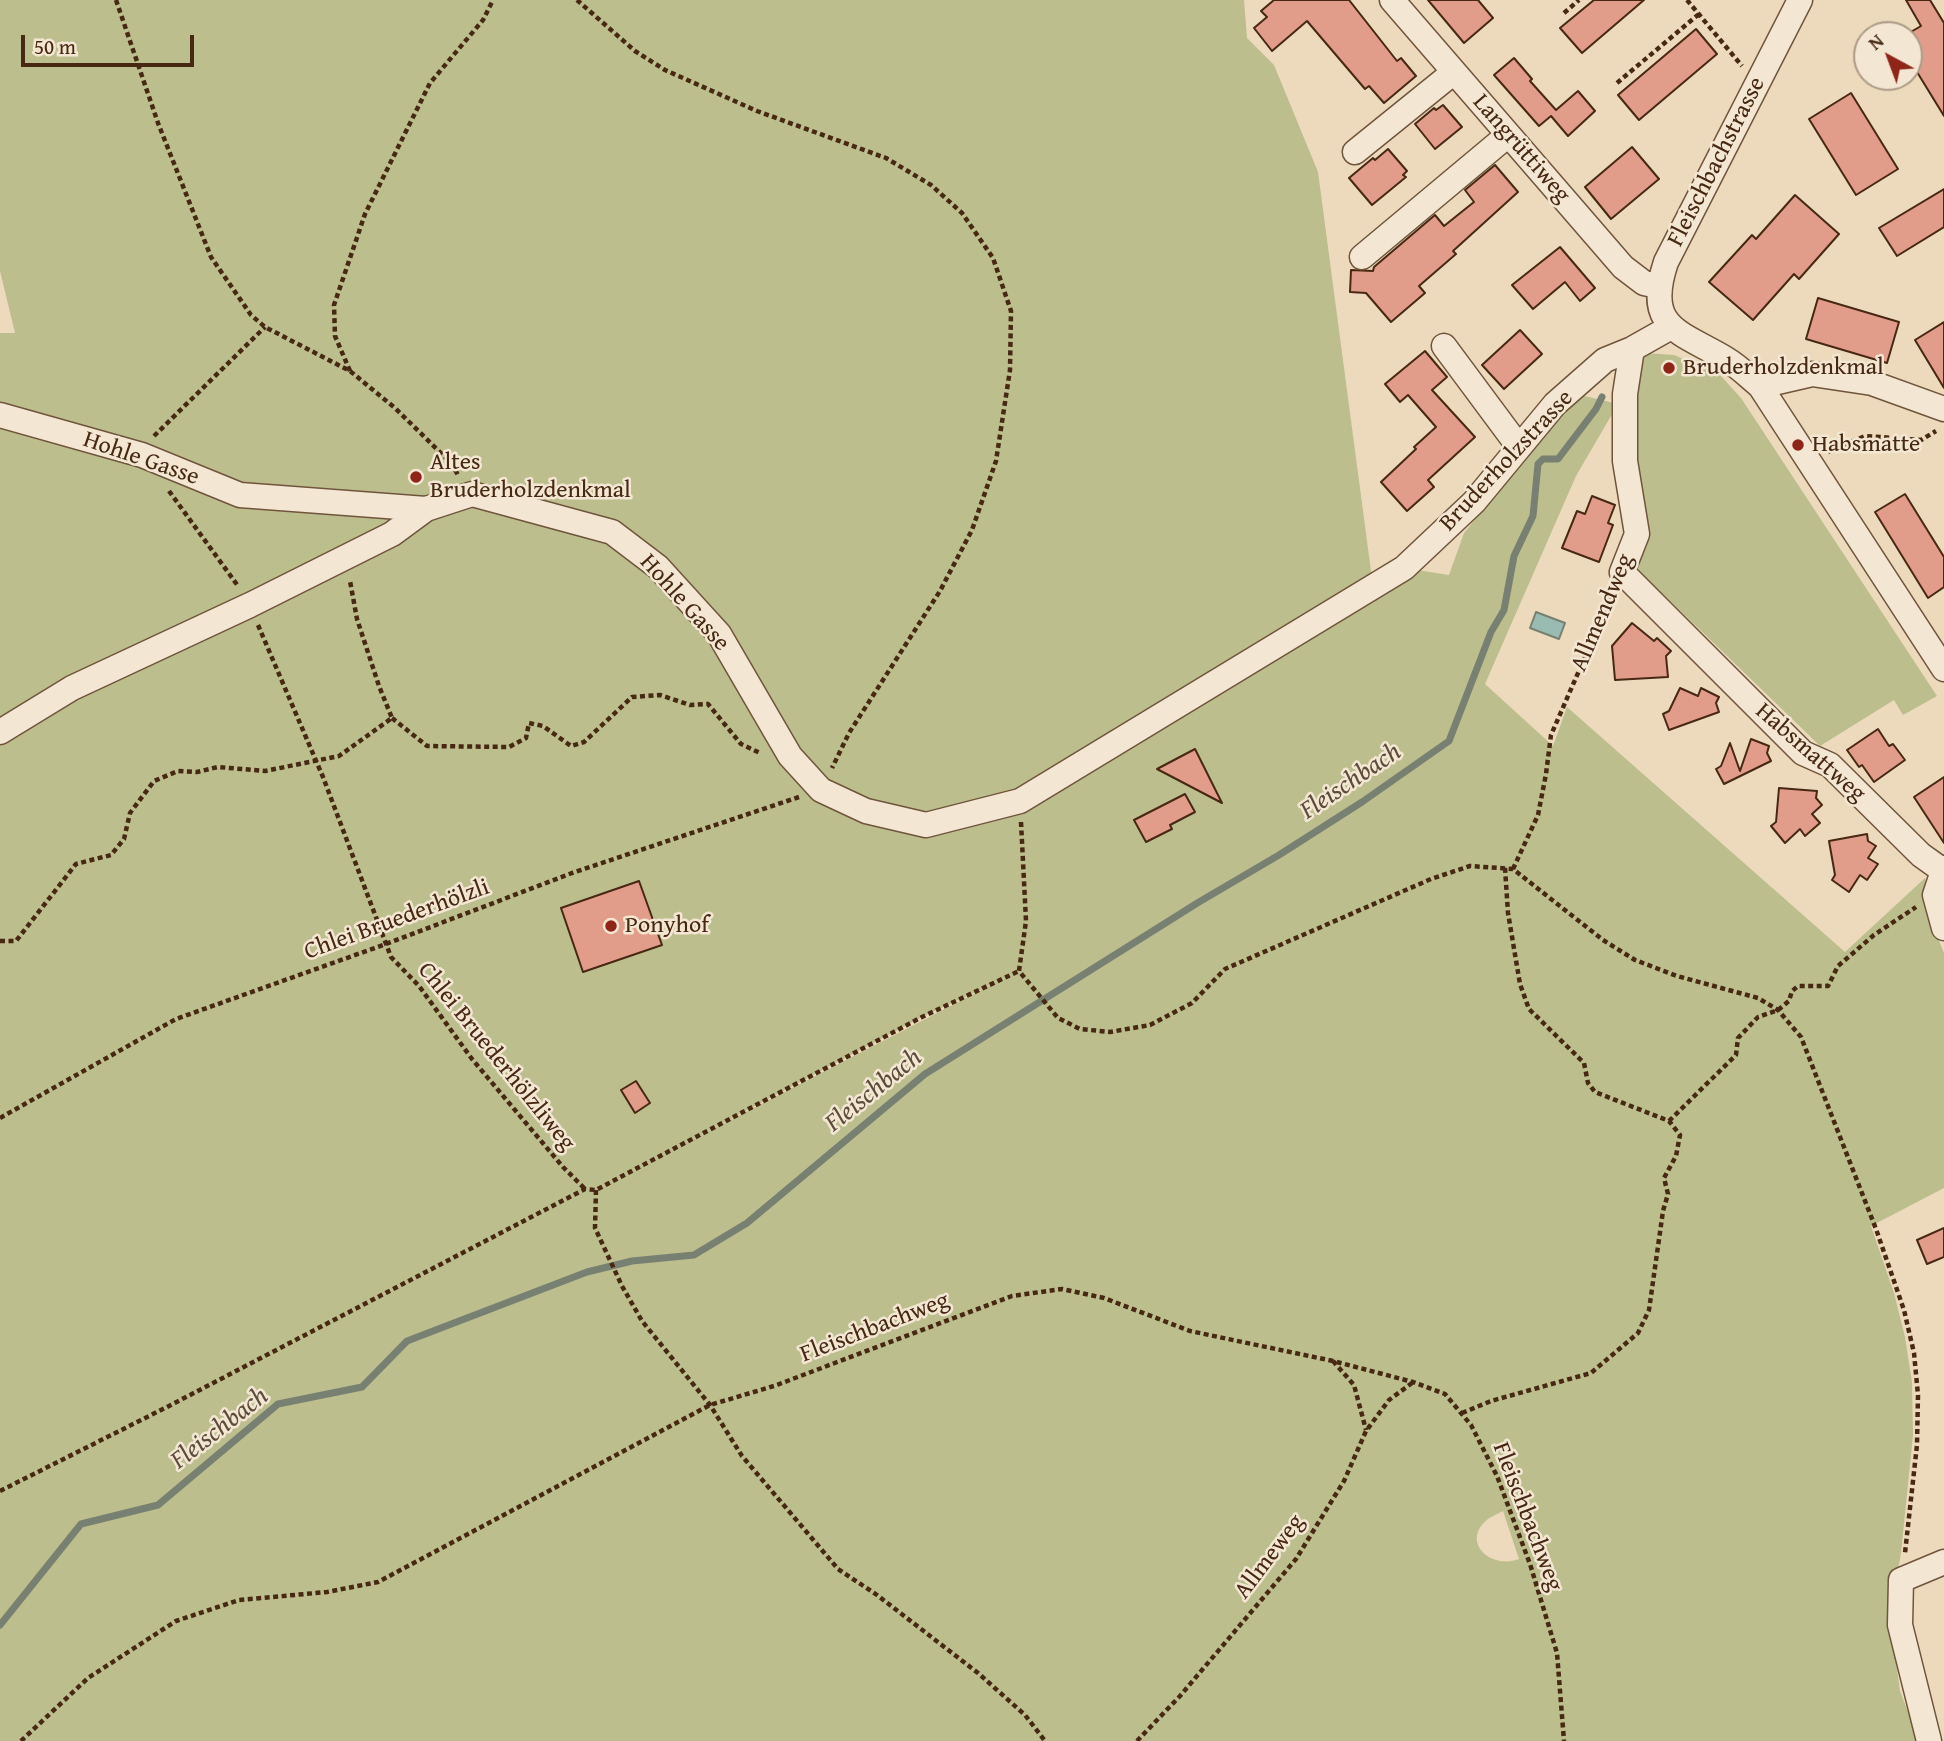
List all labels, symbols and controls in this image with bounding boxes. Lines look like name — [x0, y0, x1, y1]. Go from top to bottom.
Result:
scale bar — [24, 21, 198, 65]
north arrow — [1853, 21, 1923, 91]
text: N — [1862, 27, 1890, 56]
text: 50 m — [34, 31, 76, 62]
street label: Fleischbachstrasse — [1662, 72, 1772, 252]
street label: Langrüttiweg — [1466, 89, 1576, 209]
place label: Bruderholzdenkmal — [1683, 354, 1884, 382]
marker: Bruderholzdenkmal — [1661, 360, 1677, 376]
street label: Bruderholzstrasse — [1434, 384, 1580, 538]
street label: Hohle Gasse — [79, 426, 203, 492]
place label: Habsmatte — [1812, 431, 1920, 459]
marker: Habsmatte — [1790, 437, 1806, 453]
place label: Altes Bruderholzdenkmal — [430, 449, 631, 505]
marker: Altes Bruderholzdenkmal — [408, 469, 424, 485]
street label: Hohle Gasse — [633, 549, 735, 657]
street label: Allmendweg — [1565, 550, 1641, 676]
street label: Habsmattweg — [1749, 697, 1871, 809]
water label: Fleischbach — [1295, 737, 1407, 827]
street label: Chlei Bruederhölzli — [301, 873, 493, 967]
place label: Ponyhof — [625, 912, 709, 940]
marker: Ponyhof — [603, 918, 619, 934]
street label: Chlei Bruederhölzliweg — [411, 957, 581, 1157]
water label: Fleischbach — [819, 1043, 929, 1139]
street label: Fleischbachweg — [797, 1286, 953, 1370]
water label: Fleischbach — [165, 1381, 275, 1477]
street label: Fleischbachweg — [1485, 1439, 1569, 1595]
street label: Allmeweg — [1229, 1509, 1311, 1605]

